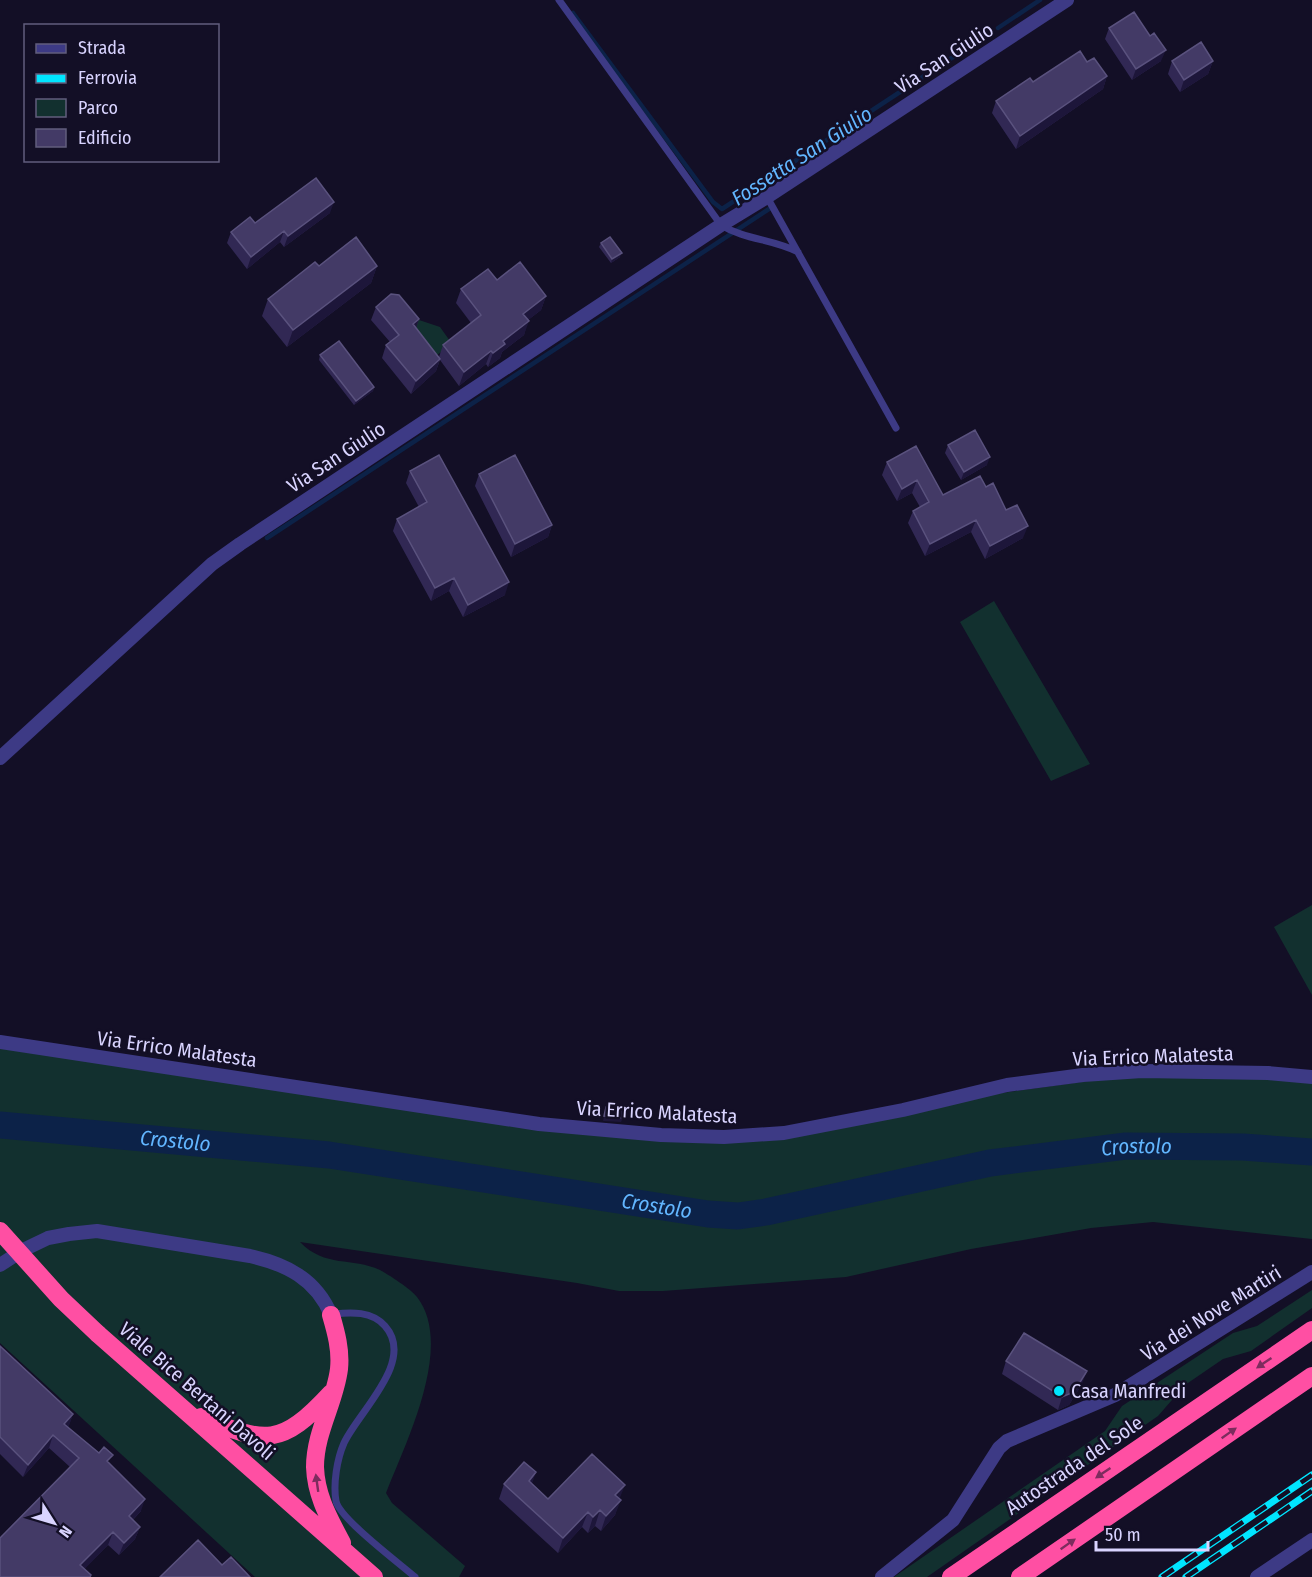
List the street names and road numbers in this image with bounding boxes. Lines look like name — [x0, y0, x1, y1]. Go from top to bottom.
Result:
street label: Via San Giulio — [890, 17, 998, 99]
street label: Via San Giulio — [282, 416, 390, 498]
street label: Via Errico Malatesta — [96, 1026, 258, 1072]
street label: Via Errico Malatesta — [1072, 1041, 1234, 1071]
street label: Via Errico Malatesta — [576, 1096, 738, 1128]
street label: Via dei Nove Martiri — [1137, 1260, 1285, 1366]
street label: Viale Bice Bertani Davoli — [114, 1317, 280, 1465]
street label: Autostrada del Sole — [1001, 1410, 1147, 1520]

